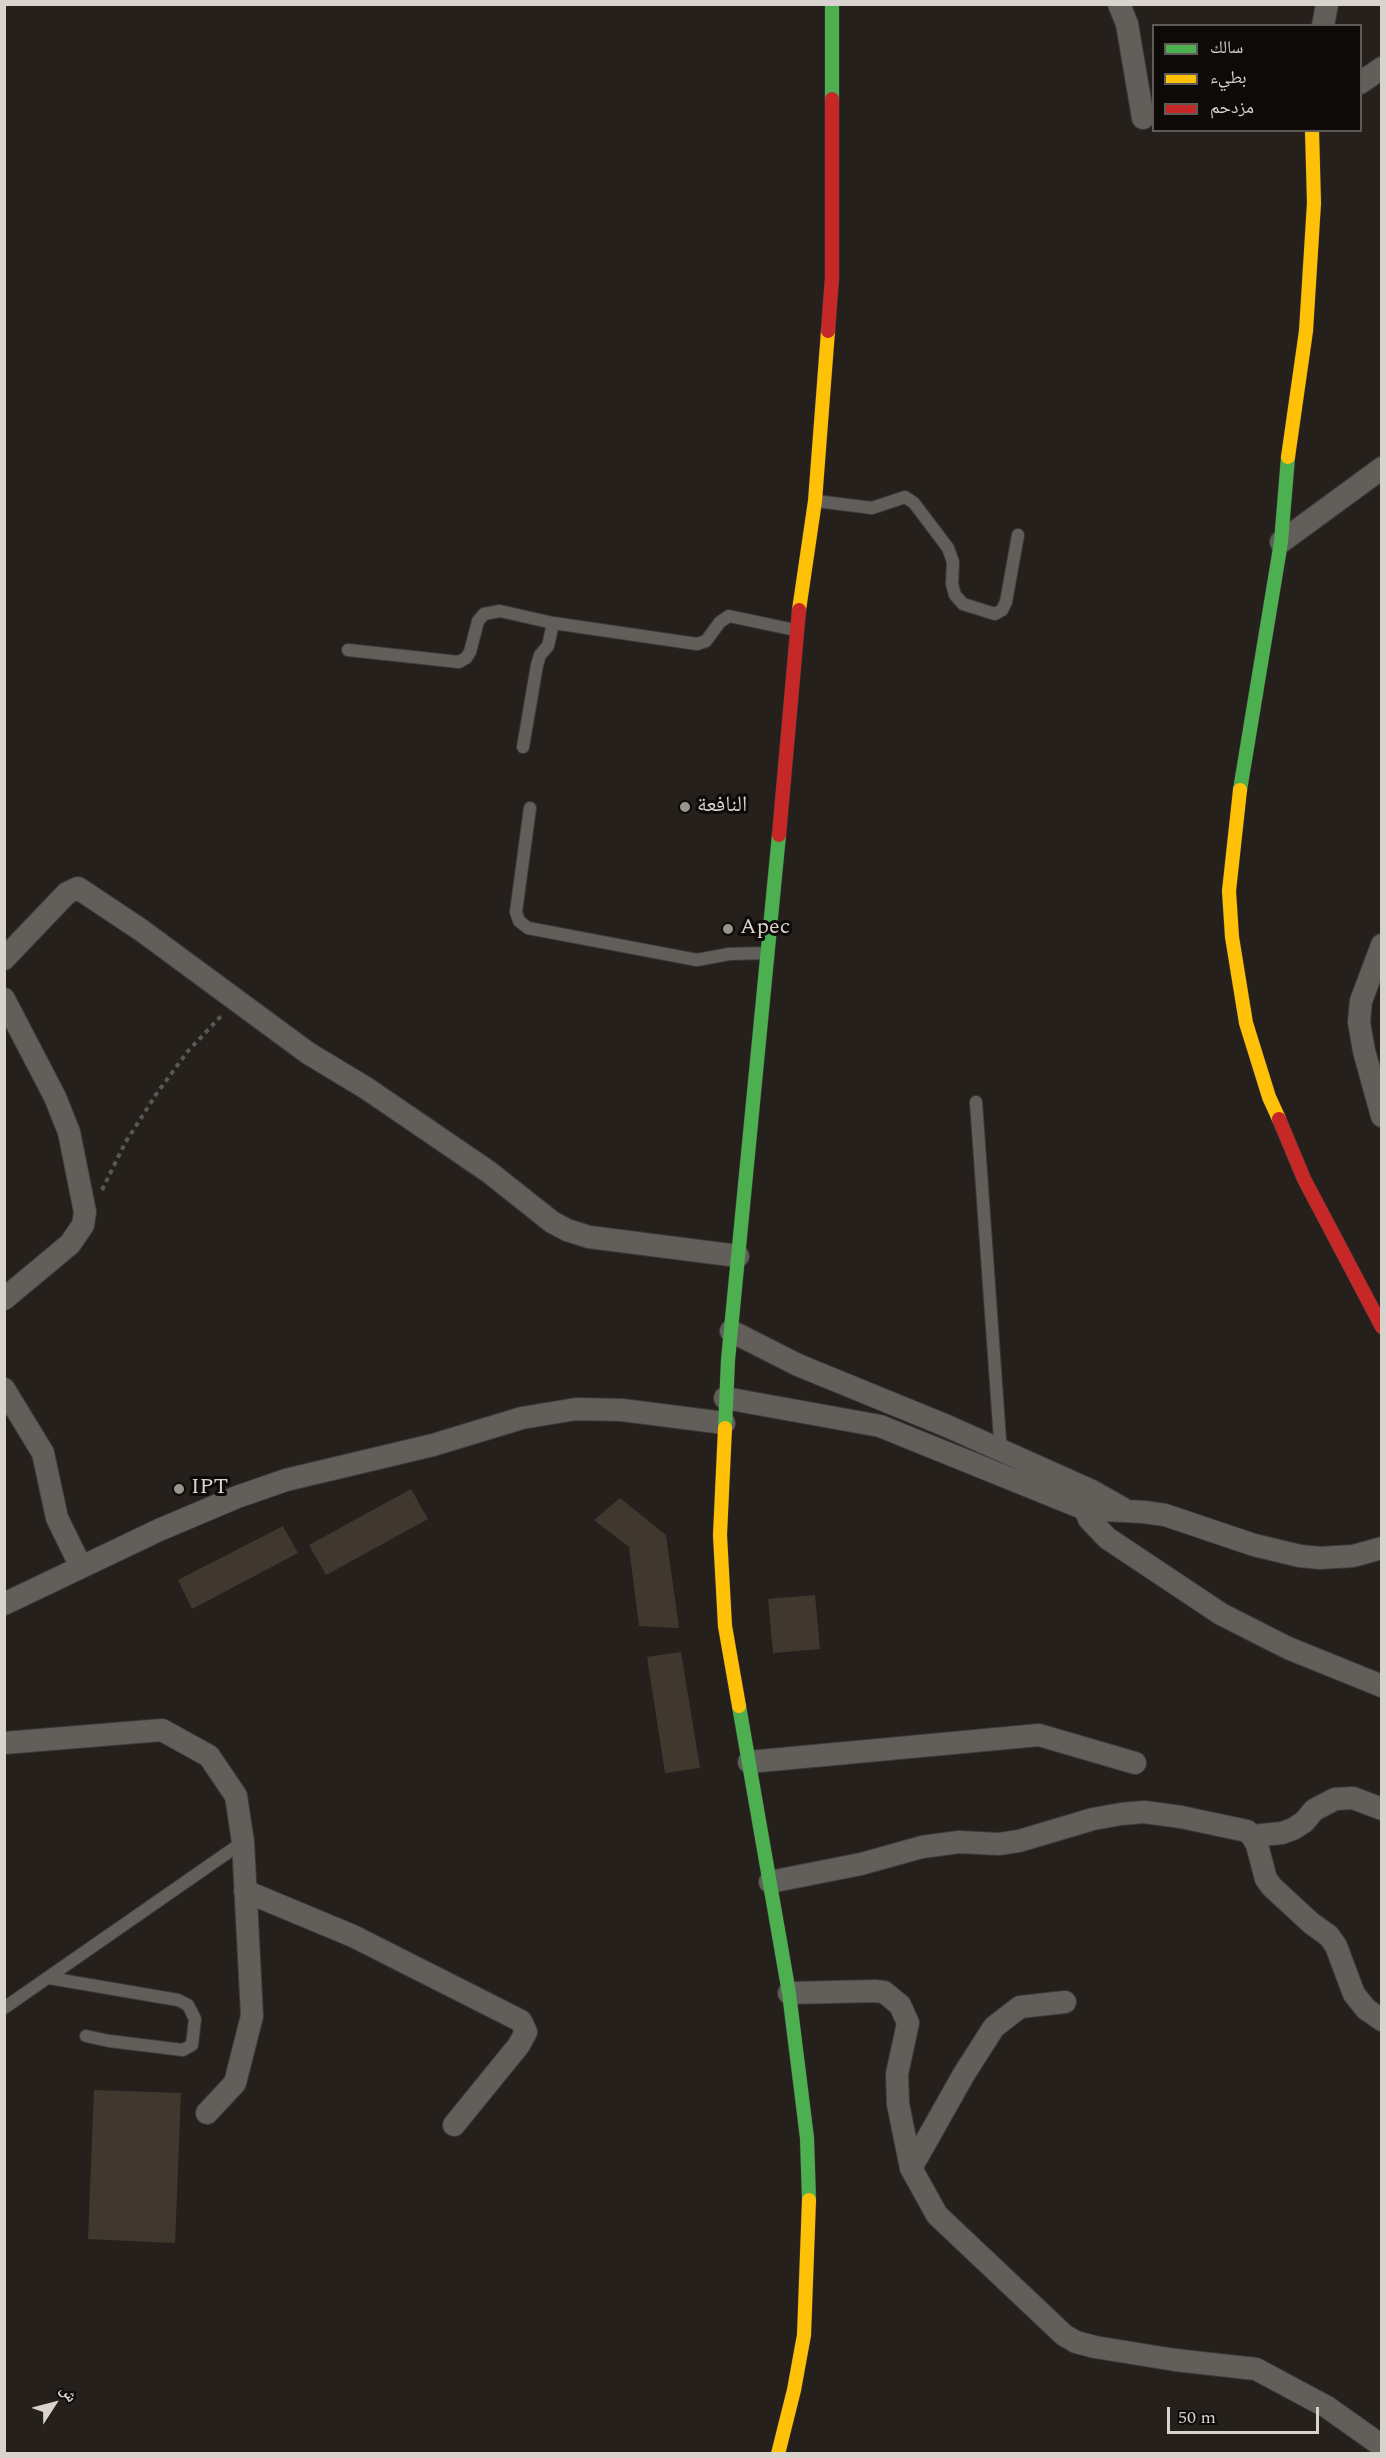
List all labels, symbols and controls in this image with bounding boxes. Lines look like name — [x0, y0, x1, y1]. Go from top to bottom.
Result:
legend — [1152, 24, 1362, 132]
text: سالك — [1210, 34, 1243, 61]
text: بطيء — [1210, 64, 1247, 91]
text: مزدحم — [1210, 94, 1254, 121]
place label: النافعة — [697, 794, 747, 820]
marker: النافعة — [678, 800, 692, 814]
place label: Apec — [740, 916, 790, 942]
marker: Apec — [721, 922, 735, 936]
place label: IPT — [191, 1476, 228, 1502]
marker: IPT — [172, 1482, 186, 1496]
north arrow — [24, 2374, 84, 2434]
text: ش — [54, 2379, 83, 2407]
scale bar — [1170, 2395, 1322, 2433]
text: 50 m — [1178, 2404, 1216, 2431]

